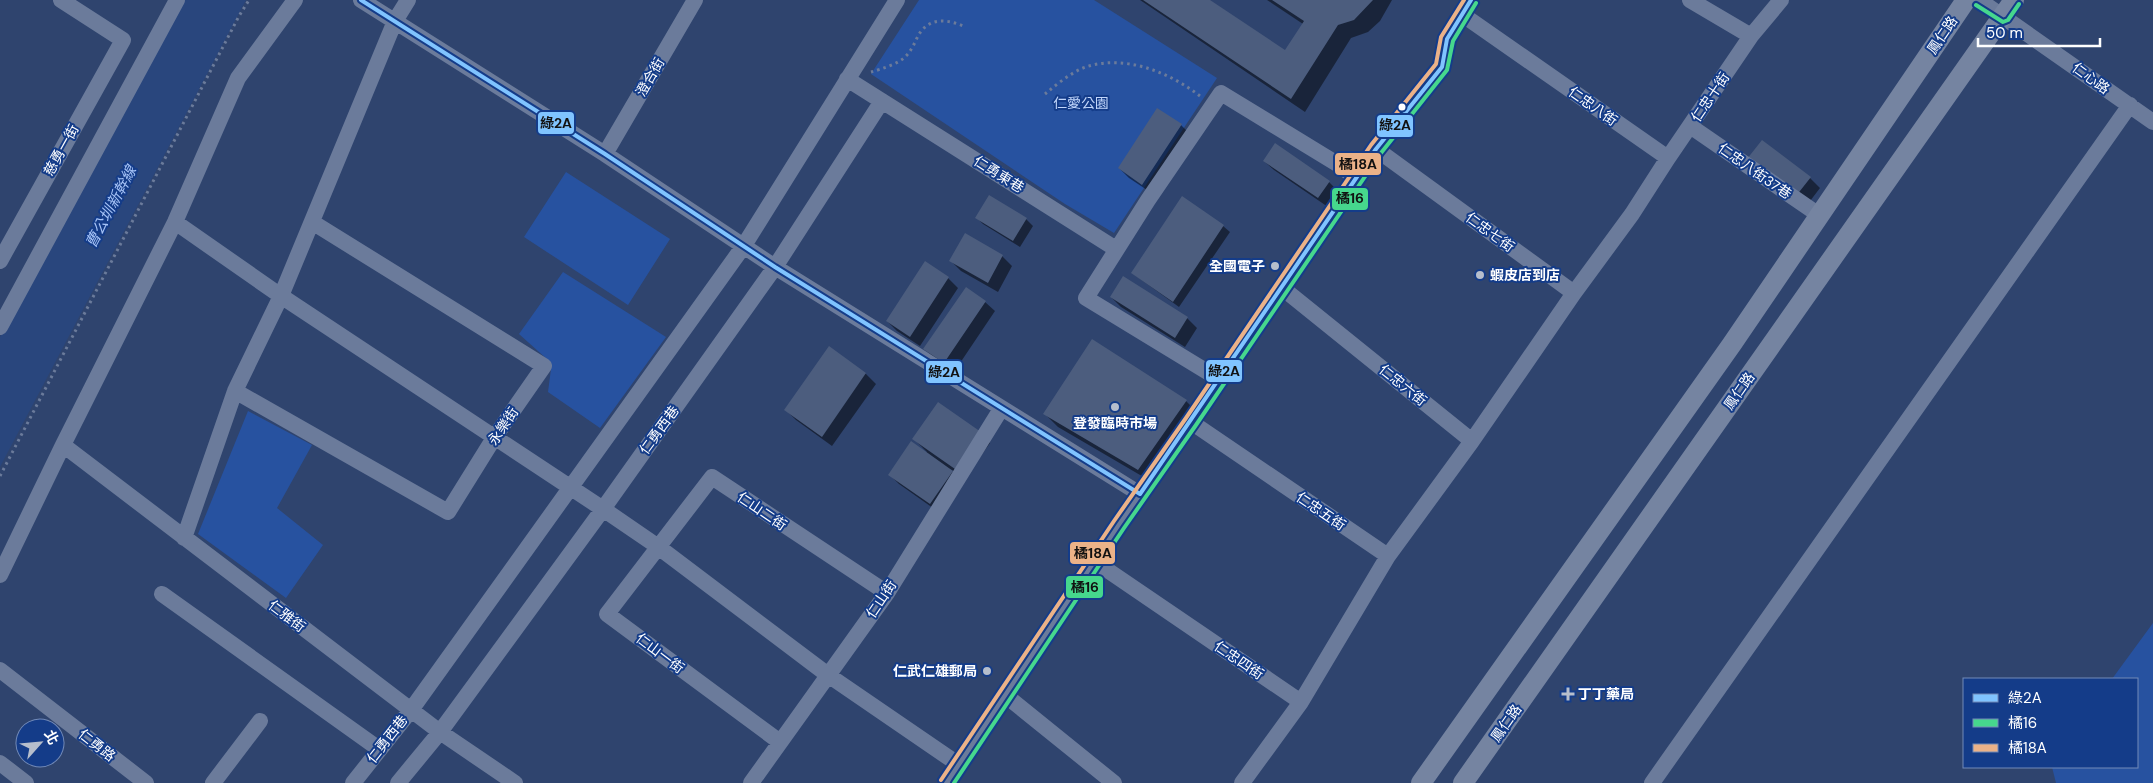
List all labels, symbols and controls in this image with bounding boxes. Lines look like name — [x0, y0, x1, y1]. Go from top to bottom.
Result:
street label: 鳳仁路 — [1923, 13, 1961, 57]
scale bar — [1978, 15, 2100, 47]
text: 50 m — [1986, 23, 2023, 43]
street label: 澄合街 — [632, 54, 668, 100]
street label: 仁心路 — [2069, 58, 2113, 98]
street label: 仁忠十街 — [1687, 69, 1733, 125]
street label: 仁忠八街 — [1565, 83, 1621, 129]
park label: 仁愛公園 — [1053, 94, 1109, 112]
unlabelled marker — [1397, 102, 1407, 112]
line badge: 綠2A — [537, 111, 575, 135]
text: 綠2A — [540, 114, 572, 132]
line badge: 綠2A — [1376, 114, 1414, 138]
text: 綠2A — [1379, 116, 1411, 134]
street label: 慈勇一街 — [40, 121, 82, 179]
street label: 仁忠八街37巷 — [1715, 139, 1795, 203]
street label: 仁勇東巷 — [970, 152, 1028, 196]
line badge: 橘18A — [1334, 152, 1382, 176]
text: 橘18A — [1339, 155, 1377, 173]
water label: 曹公圳新幹線 — [81, 161, 142, 251]
line badge: 橘16 — [1331, 187, 1369, 211]
text: 橘16 — [1336, 189, 1364, 207]
street label: 仁忠七街 — [1462, 208, 1518, 256]
place label: 全國電子 — [1209, 257, 1265, 275]
marker: 全國電子 — [1269, 260, 1281, 272]
place label: 蝦皮店到店 — [1490, 266, 1560, 284]
marker: 蝦皮店到店 — [1474, 269, 1486, 281]
line badge: 綠2A — [1205, 359, 1243, 383]
line badge: 綠2A — [925, 360, 963, 384]
street label: 仁忠六街 — [1376, 360, 1430, 410]
text: 綠2A — [1208, 362, 1240, 380]
text: 綠2A — [928, 363, 960, 381]
street label: 鳳仁路 — [1720, 369, 1758, 413]
marker: 登發臨時市場 — [1109, 401, 1121, 413]
street label: 仁勇西巷 — [635, 402, 683, 458]
street label: 永樂街 — [484, 404, 522, 448]
place label: 登發臨時市場 — [1073, 414, 1157, 432]
street label: 仁山二街 — [734, 488, 790, 534]
street label: 仁忠五街 — [1293, 488, 1349, 534]
line badge: 橘18A — [1069, 541, 1116, 565]
text: 橘18A — [1074, 544, 1112, 562]
line badge: 橘16 — [1065, 575, 1104, 599]
street label: 仁山街 — [862, 577, 900, 621]
text: 橘16 — [1071, 578, 1099, 596]
street label: 仁雅街 — [265, 596, 309, 636]
street label: 仁山一街 — [632, 629, 688, 677]
street label: 仁忠四街 — [1211, 637, 1267, 683]
place label: 仁武仁雄郵局 — [893, 662, 977, 680]
marker: 仁武仁雄郵局 — [981, 665, 993, 677]
legend — [1963, 678, 2138, 768]
place label: 丁丁藥局 — [1578, 685, 1634, 703]
marker: 丁丁藥局 — [1562, 688, 1574, 700]
text: 綠2A — [2008, 688, 2042, 708]
street label: 鳳仁路 — [1487, 701, 1525, 745]
street label: 仁勇西巷 — [363, 711, 411, 767]
text: 橘16 — [2008, 713, 2037, 733]
north arrow — [15, 718, 65, 768]
street label: 仁勇路 — [75, 725, 119, 765]
text: 北 — [40, 727, 63, 747]
text: 橘18A — [2008, 738, 2047, 758]

